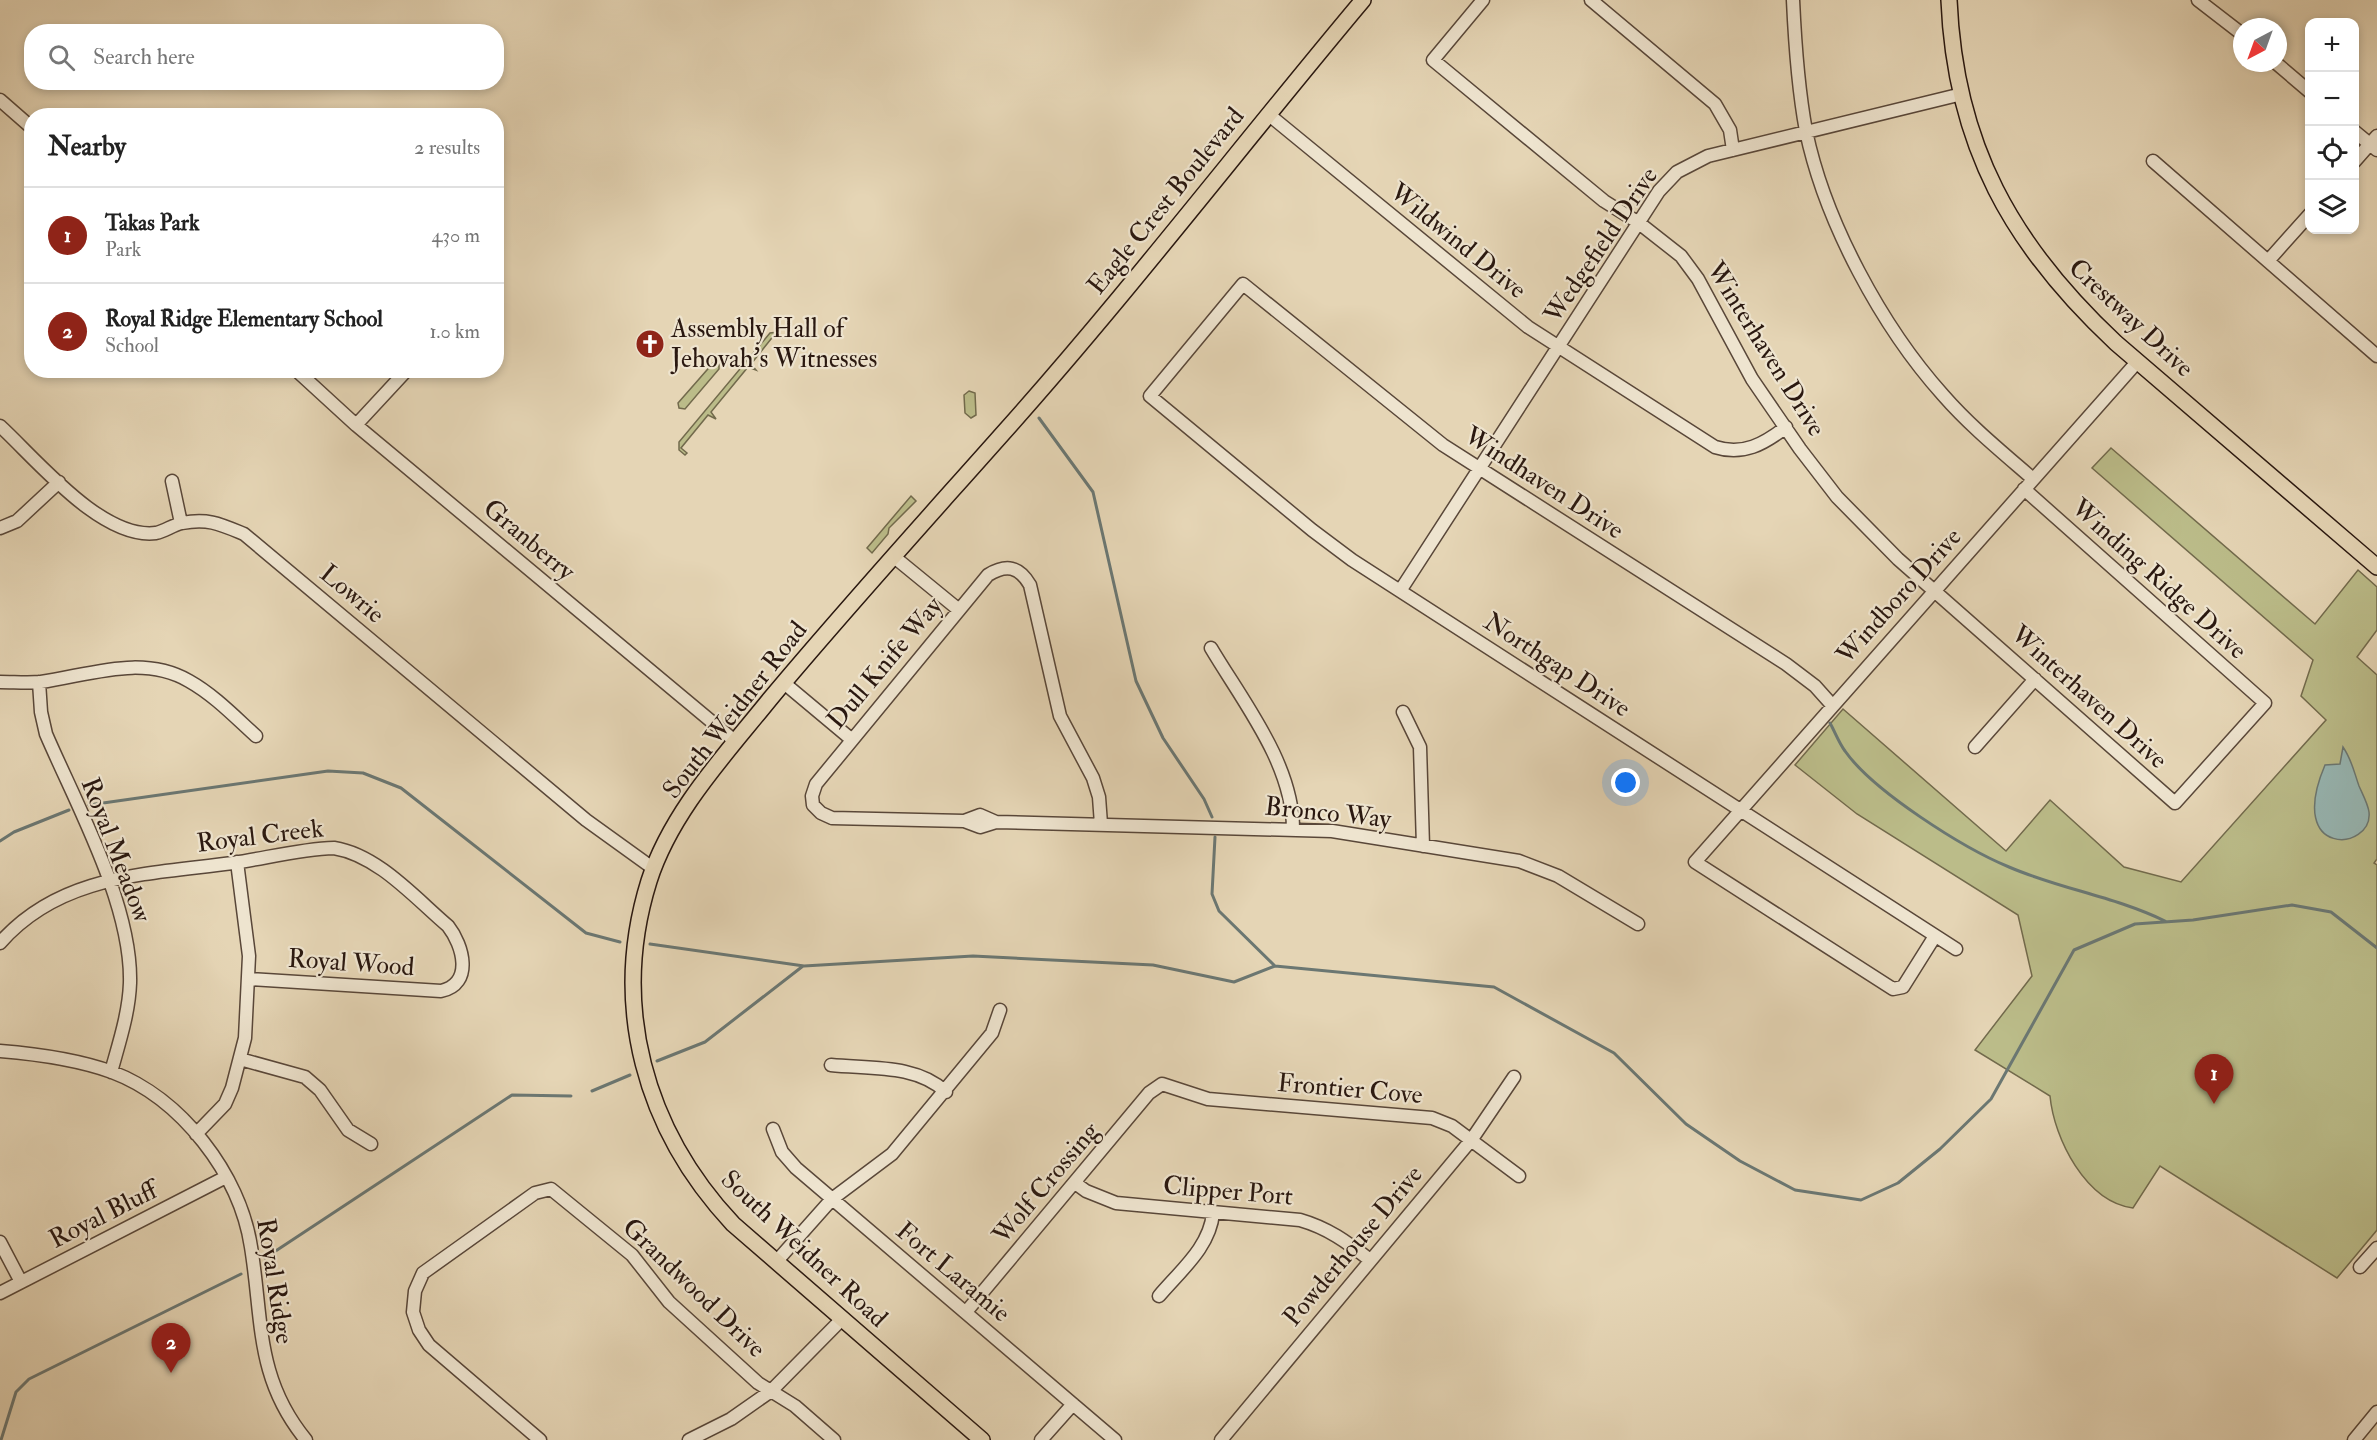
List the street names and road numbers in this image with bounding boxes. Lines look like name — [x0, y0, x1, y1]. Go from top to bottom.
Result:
street label: Eagle Crest Boulevard — [1081, 101, 1251, 301]
street label: Wedgefield Drive — [1537, 161, 1665, 330]
street label: Wildwind Drive — [1382, 175, 1533, 306]
street label: Crestway Drive — [2062, 252, 2200, 384]
street label: Winterhaven Drive — [1699, 255, 1833, 442]
street label: Windhaven Drive — [1457, 419, 1630, 547]
street label: Winding Ridge Drive — [2064, 491, 2253, 666]
street label: Granberry — [477, 492, 582, 588]
street label: Windboro Drive — [1829, 521, 1968, 671]
street label: Lowrie — [313, 558, 391, 630]
street label: Dull Knife Way — [820, 590, 950, 736]
street label: Northgap Drive — [1477, 606, 1637, 725]
street label: South Weidner Road — [656, 615, 814, 805]
street label: Winterhaven Drive — [2003, 618, 2174, 776]
street label: Royal Meadow — [74, 773, 159, 928]
street label: Bronco Way — [1263, 790, 1393, 836]
street label: Royal Creek — [195, 812, 326, 860]
street label: Royal Wood — [287, 943, 416, 983]
street label: Frontier Cove — [1276, 1067, 1424, 1111]
street label: Wolf Crossing — [985, 1115, 1107, 1251]
street label: Powderhouse Drive — [1276, 1159, 1430, 1333]
street label: South Weidner Road — [714, 1164, 894, 1335]
street label: Clipper Port — [1162, 1169, 1294, 1214]
street label: Royal Bluff — [44, 1172, 166, 1256]
street label: Grandwood Drive — [616, 1212, 772, 1365]
street label: Fort Laramie — [889, 1215, 1017, 1329]
street label: Royal Ridge — [249, 1216, 301, 1346]

